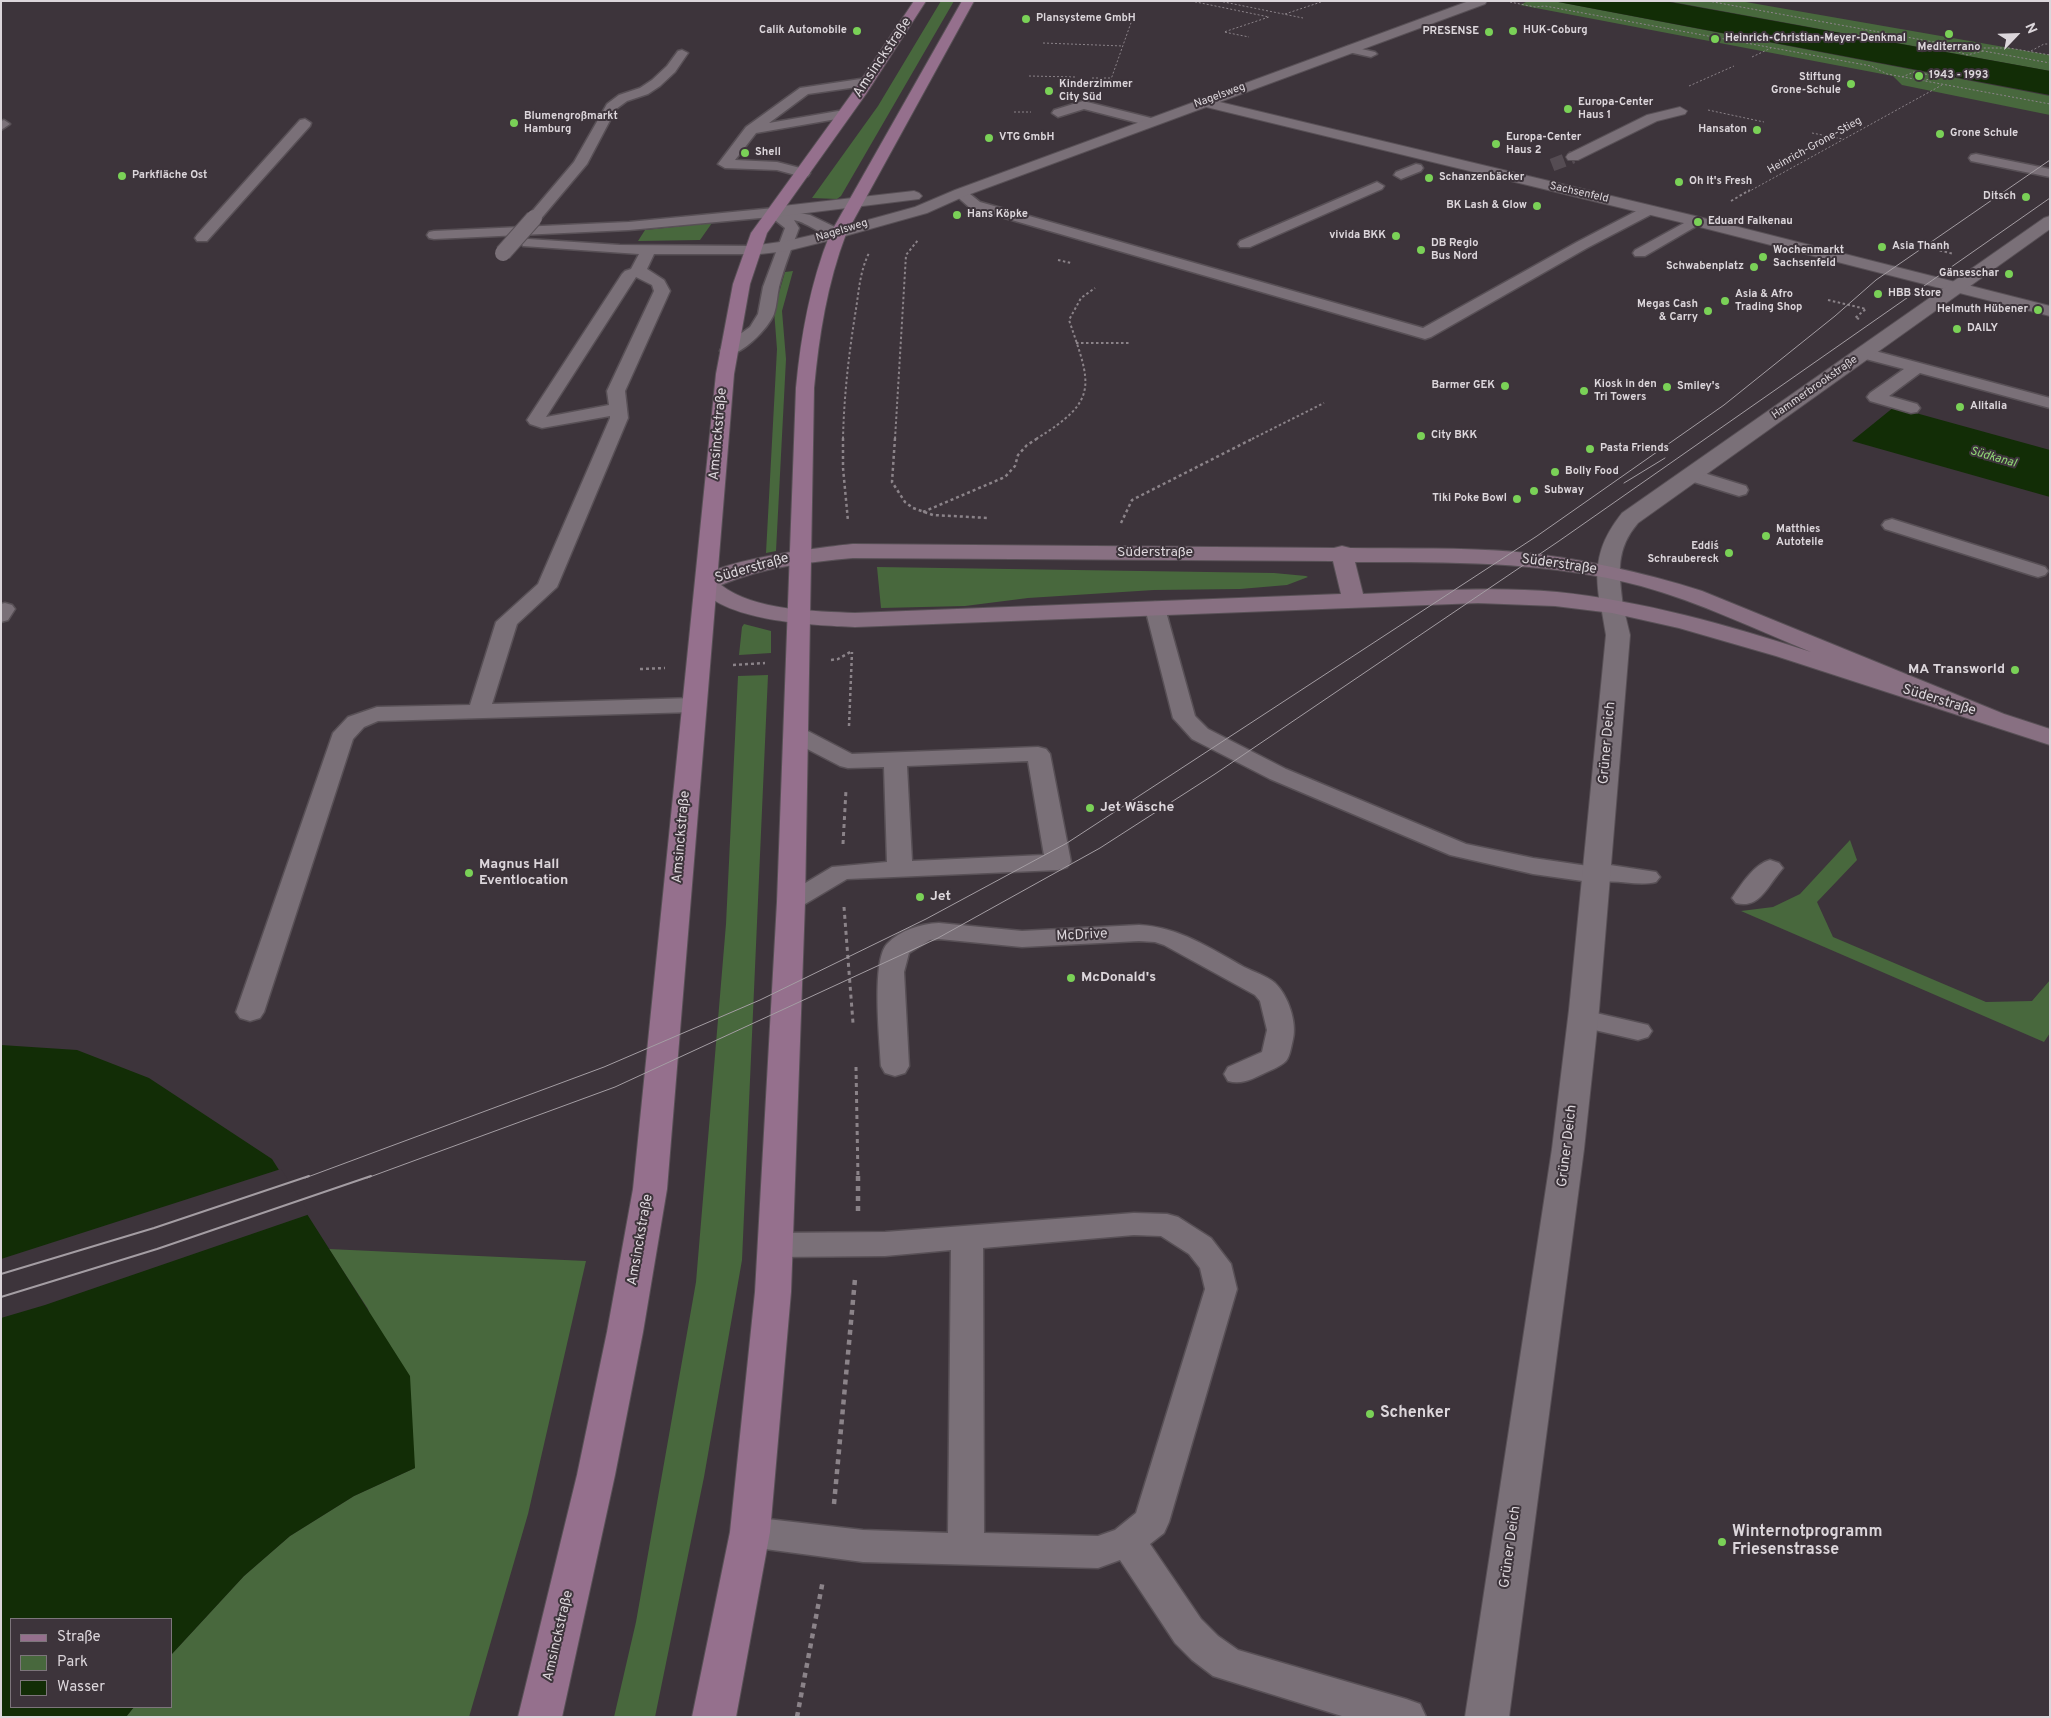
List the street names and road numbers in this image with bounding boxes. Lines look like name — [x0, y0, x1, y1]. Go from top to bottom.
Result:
street label: Amsinckstraße — [850, 15, 916, 101]
street label: Nagelsweg — [1193, 81, 1247, 111]
street label: Heinrich-Grone-Stieg — [1766, 115, 1864, 177]
street label: Sachsenfeld — [1548, 180, 1610, 206]
street label: Nagelsweg — [815, 217, 869, 245]
street label: Hammerbrookstraße — [1770, 354, 1860, 422]
street label: Amsinckstraße — [707, 387, 731, 481]
street label: Süderstraße — [1117, 545, 1193, 561]
street label: Süderstraße — [713, 550, 791, 588]
street label: Süderstraße — [1520, 551, 1598, 579]
street label: Süderstraße — [1900, 682, 1978, 720]
street label: Grüner Deich — [1596, 701, 1620, 785]
street label: Amsinckstraße — [670, 790, 694, 884]
street label: McDrive — [1056, 926, 1108, 946]
street label: Grüner Deich — [1555, 1104, 1581, 1188]
street label: Amsinckstraße — [625, 1193, 657, 1287]
street label: Grüner Deich — [1497, 1505, 1525, 1589]
street label: Amsinckstraße — [540, 1589, 578, 1683]

